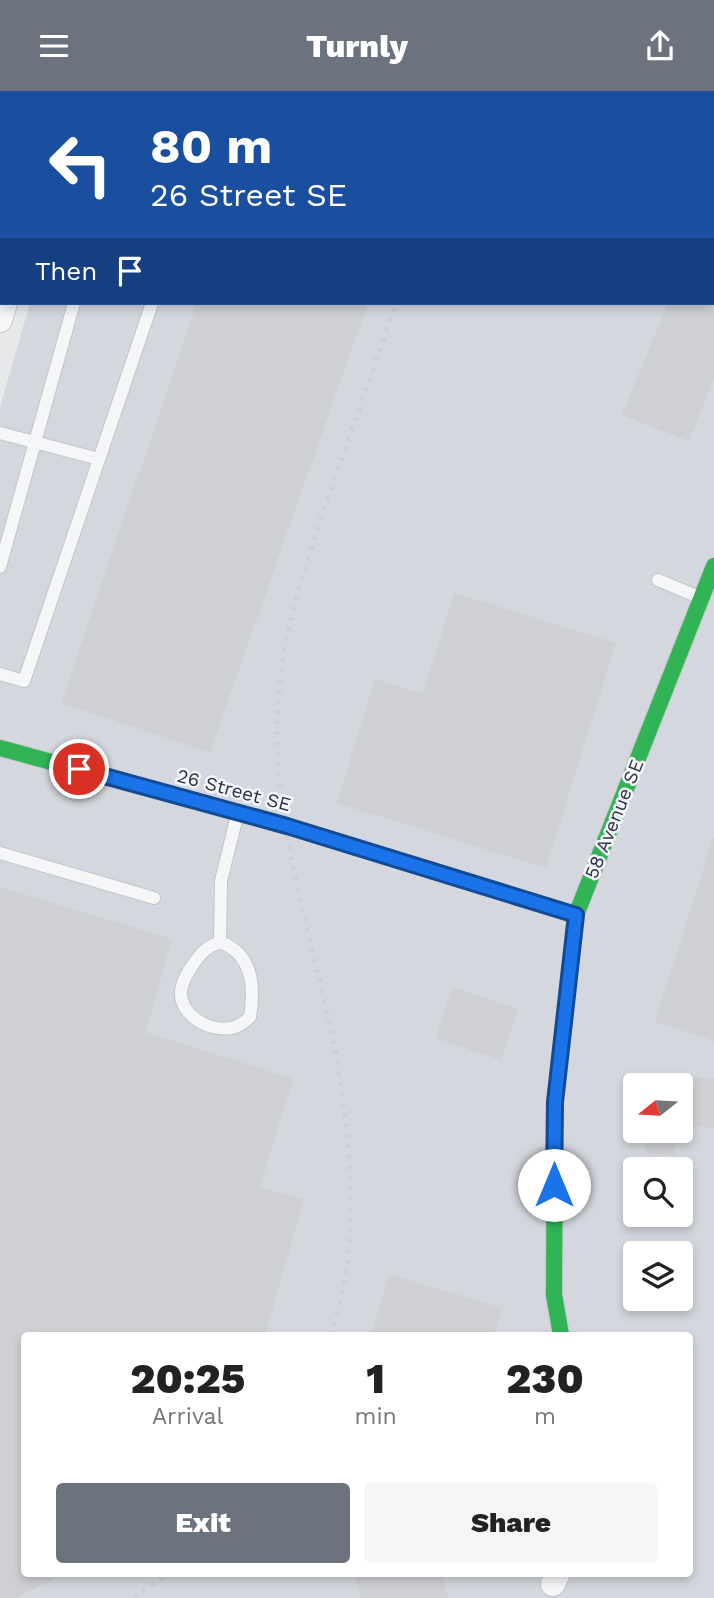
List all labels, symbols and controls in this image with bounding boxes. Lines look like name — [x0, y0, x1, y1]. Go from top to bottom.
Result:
icon: menu — [35, 27, 73, 65]
text: Turnly — [306, 27, 408, 65]
icon: share — [641, 27, 679, 65]
text: 80 m — [150, 117, 272, 175]
icon: left — [35, 119, 126, 210]
text: 26 Street SE — [150, 176, 347, 214]
icon: arrive — [111, 252, 149, 290]
text: Then — [35, 256, 97, 286]
pin — [49, 739, 109, 799]
icon: arrive — [60, 750, 98, 788]
street label: 58 Avenue SE — [580, 756, 648, 882]
street label: 26 Street SE — [174, 764, 294, 816]
north arrow — [623, 1073, 693, 1143]
map controls — [623, 1073, 693, 1311]
position arrow — [517, 1148, 591, 1222]
button: search — [623, 1157, 693, 1227]
button: layers — [623, 1241, 693, 1311]
text: 20:25 — [130, 1354, 245, 1403]
text: 1 — [366, 1354, 385, 1403]
text: 230 — [506, 1354, 584, 1403]
text: Arrival — [152, 1403, 224, 1430]
text: min — [355, 1403, 397, 1430]
text: m — [534, 1403, 556, 1430]
button: Exit — [56, 1483, 350, 1563]
button: Share — [364, 1483, 658, 1563]

